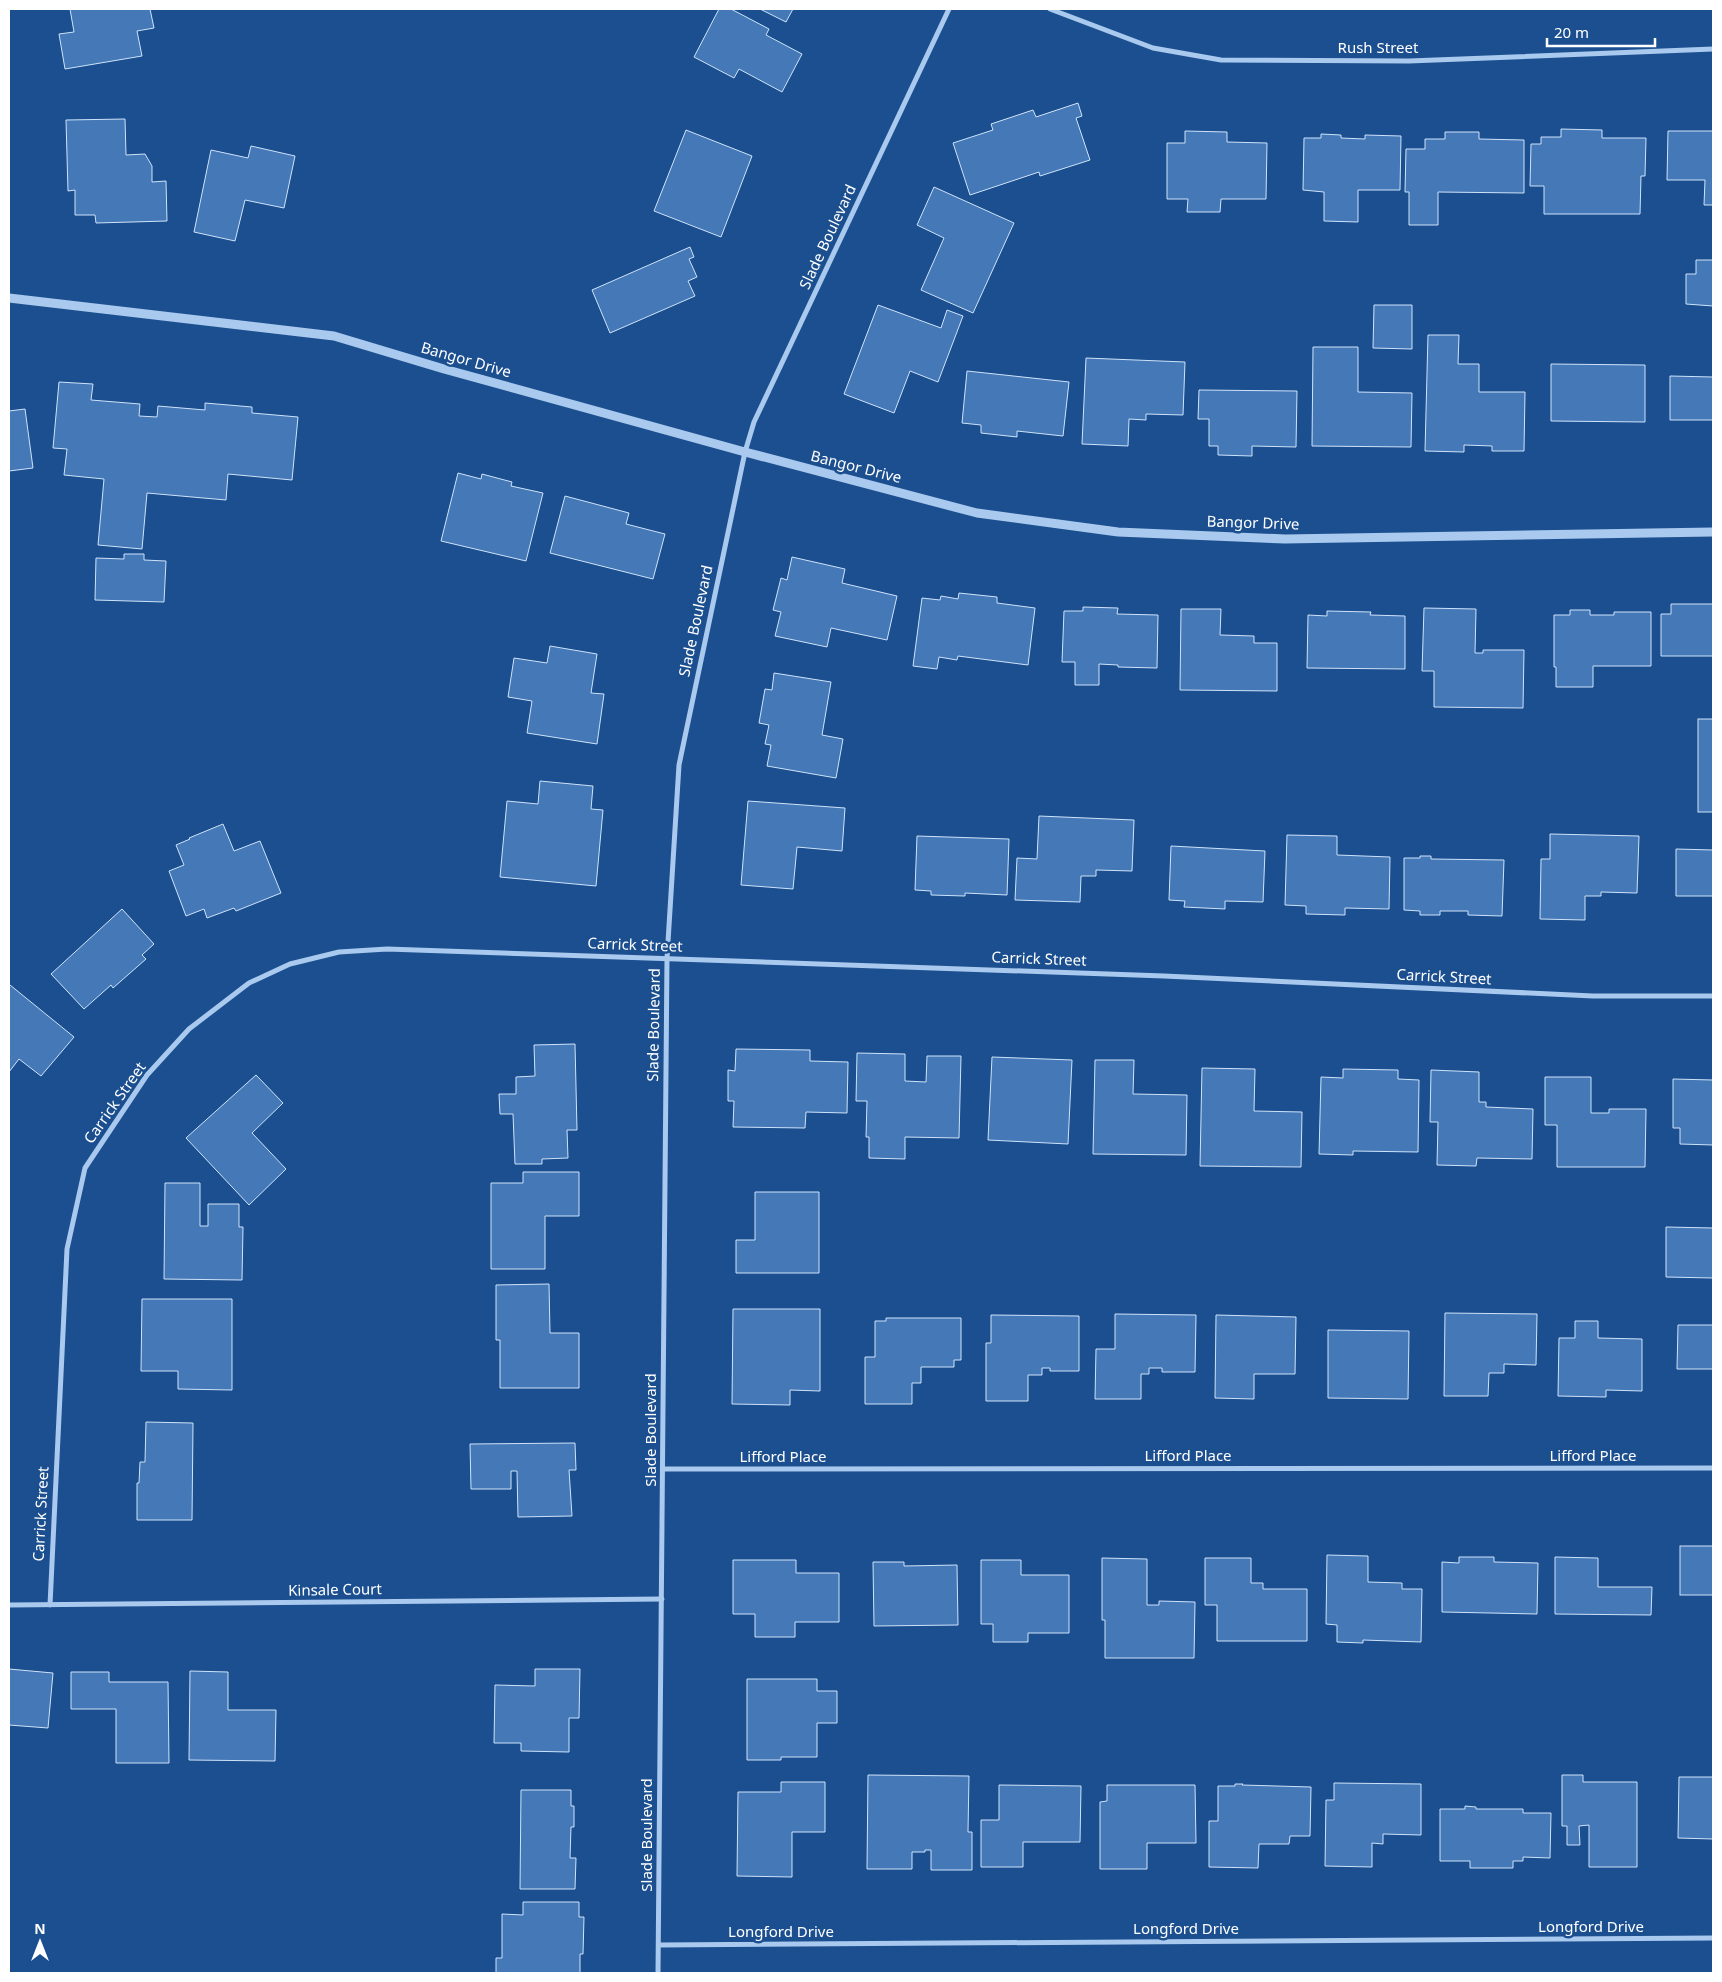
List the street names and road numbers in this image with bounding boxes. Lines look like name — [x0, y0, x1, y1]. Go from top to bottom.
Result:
street label: Rush Street — [1338, 37, 1419, 57]
street label: Slade Boulevard — [794, 181, 860, 292]
street label: Bangor Drive — [419, 337, 514, 381]
street label: Bangor Drive — [809, 445, 904, 487]
street label: Bangor Drive — [1206, 510, 1300, 534]
street label: Slade Boulevard — [673, 563, 717, 678]
street label: Carrick Street — [587, 932, 684, 956]
street label: Carrick Street — [991, 946, 1088, 970]
street label: Carrick Street — [1396, 964, 1493, 989]
street label: Slade Boulevard — [642, 968, 664, 1082]
street label: Carrick Street — [79, 1057, 150, 1147]
street label: Slade Boulevard — [640, 1373, 660, 1487]
street label: Lifford Place — [1144, 1445, 1232, 1465]
street label: Lifford Place — [1549, 1445, 1637, 1465]
street label: Lifford Place — [739, 1446, 827, 1466]
street label: Carrick Street — [28, 1465, 53, 1562]
street label: Kinsale Court — [288, 1578, 383, 1600]
street label: Slade Boulevard — [636, 1778, 656, 1892]
street label: Longford Drive — [1538, 1916, 1644, 1936]
street label: Longford Drive — [1133, 1918, 1239, 1938]
street label: Longford Drive — [728, 1921, 834, 1941]

